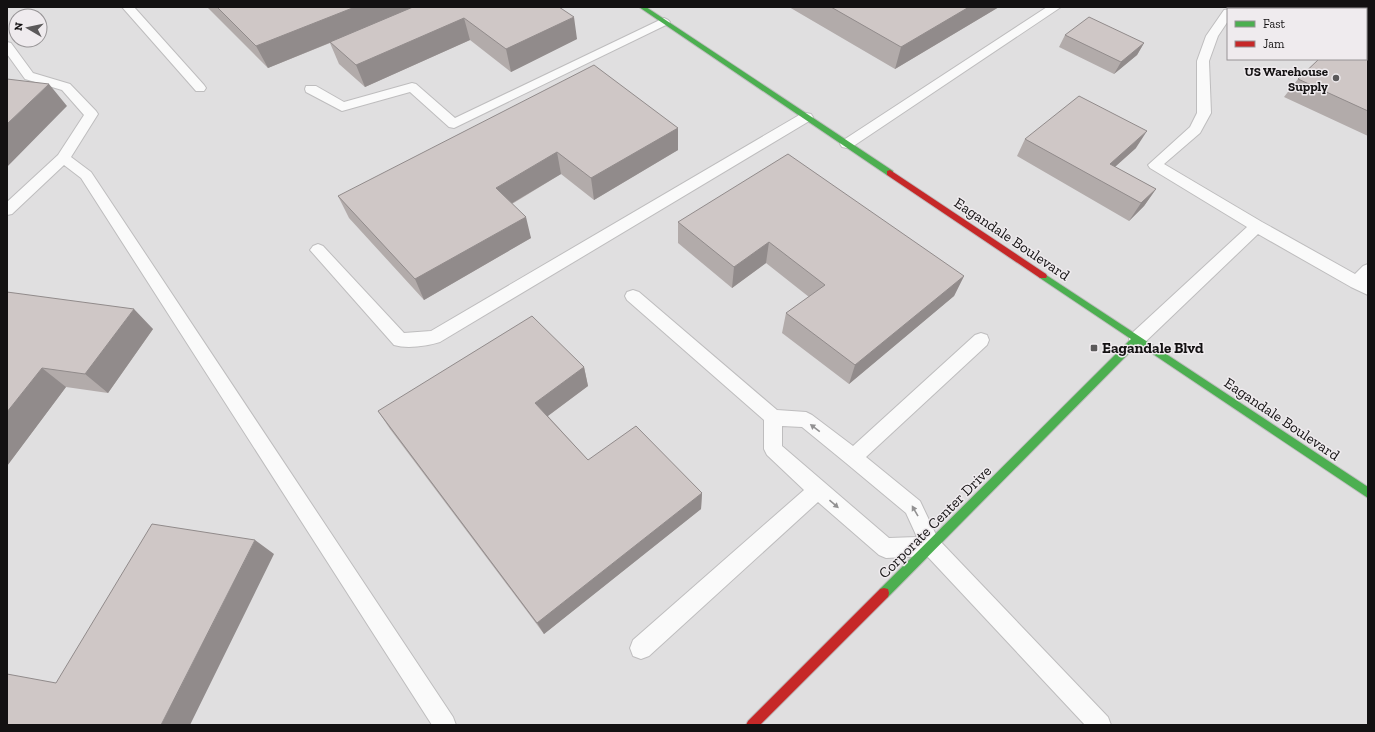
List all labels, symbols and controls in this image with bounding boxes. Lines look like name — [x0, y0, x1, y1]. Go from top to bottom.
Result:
north arrow — [8, 8, 48, 48]
legend — [1227, 8, 1367, 60]
text: Fast — [1263, 17, 1286, 31]
text: N — [12, 21, 26, 32]
text: Jam — [1263, 37, 1285, 51]
place label: US Warehouse Supply — [1244, 64, 1329, 94]
marker: US Warehouse Supply — [1331, 73, 1341, 83]
street label: Eagandale Boulevard — [951, 194, 1074, 285]
place label: Eagandale Blvd — [1102, 339, 1204, 357]
marker: Eagandale Blvd — [1089, 343, 1099, 353]
street label: Eagandale Boulevard — [1221, 374, 1344, 465]
one-way arrow — [810, 424, 821, 432]
street label: Corporate Center Drive — [875, 462, 995, 582]
one-way arrow — [829, 499, 839, 508]
one-way arrow — [911, 505, 918, 517]

